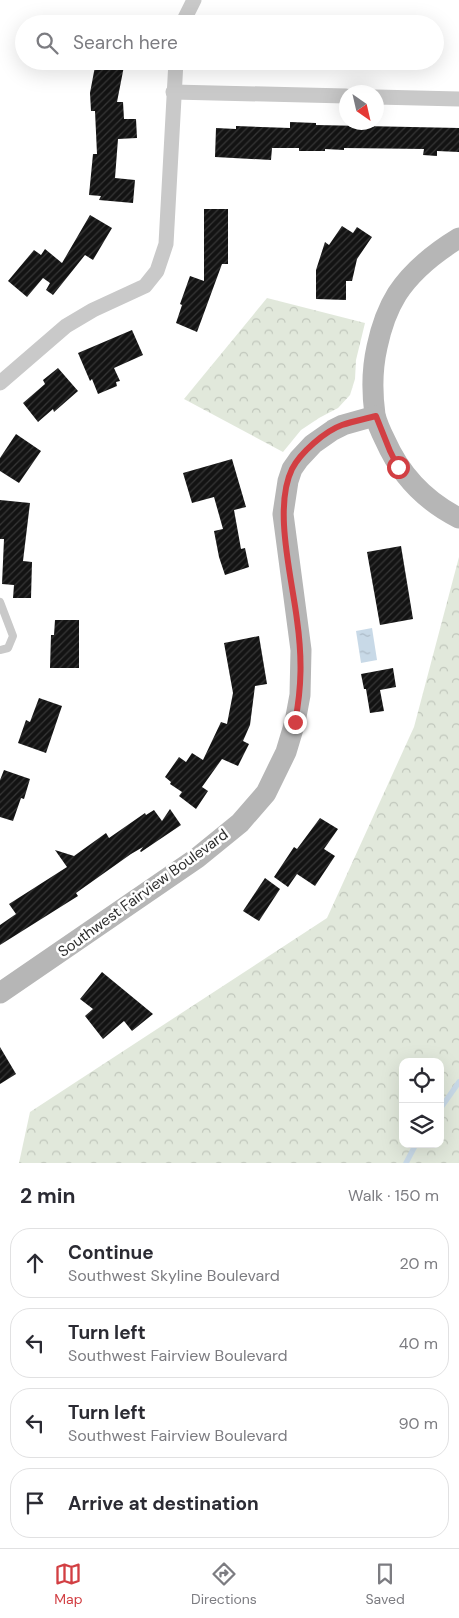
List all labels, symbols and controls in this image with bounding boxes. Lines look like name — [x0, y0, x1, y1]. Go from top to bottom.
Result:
search box — [15, 15, 444, 70]
icon: search — [33, 29, 61, 57]
text: Search here — [73, 30, 178, 55]
north arrow — [339, 85, 384, 130]
route start — [387, 456, 410, 479]
route end — [284, 711, 307, 734]
street label: Southwest Fairview Boulevard — [54, 824, 232, 962]
map controls — [399, 1058, 444, 1148]
button: locate — [399, 1058, 444, 1103]
button: layers — [399, 1103, 444, 1148]
text: 2 min — [20, 1182, 76, 1210]
text: Walk · 150 m — [348, 1185, 439, 1206]
text: Continue — [68, 1240, 154, 1265]
icon: ahead — [21, 1249, 49, 1277]
text: 20 m — [399, 1253, 438, 1274]
text: Southwest Skyline Boulevard — [68, 1265, 280, 1286]
text: Turn left — [68, 1320, 146, 1345]
icon: left — [21, 1329, 49, 1357]
text: 40 m — [399, 1333, 438, 1354]
text: Southwest Fairview Boulevard — [68, 1345, 288, 1366]
text: Turn left — [68, 1400, 146, 1425]
icon: left — [21, 1409, 49, 1437]
text: 90 m — [398, 1413, 438, 1434]
text: Southwest Fairview Boulevard — [68, 1425, 288, 1446]
icon: arrive — [21, 1489, 49, 1517]
text: Arrive at destination — [68, 1491, 259, 1516]
tab: Map — [54, 1560, 82, 1608]
tab: Directions — [191, 1560, 257, 1608]
tab: Saved — [365, 1560, 405, 1608]

